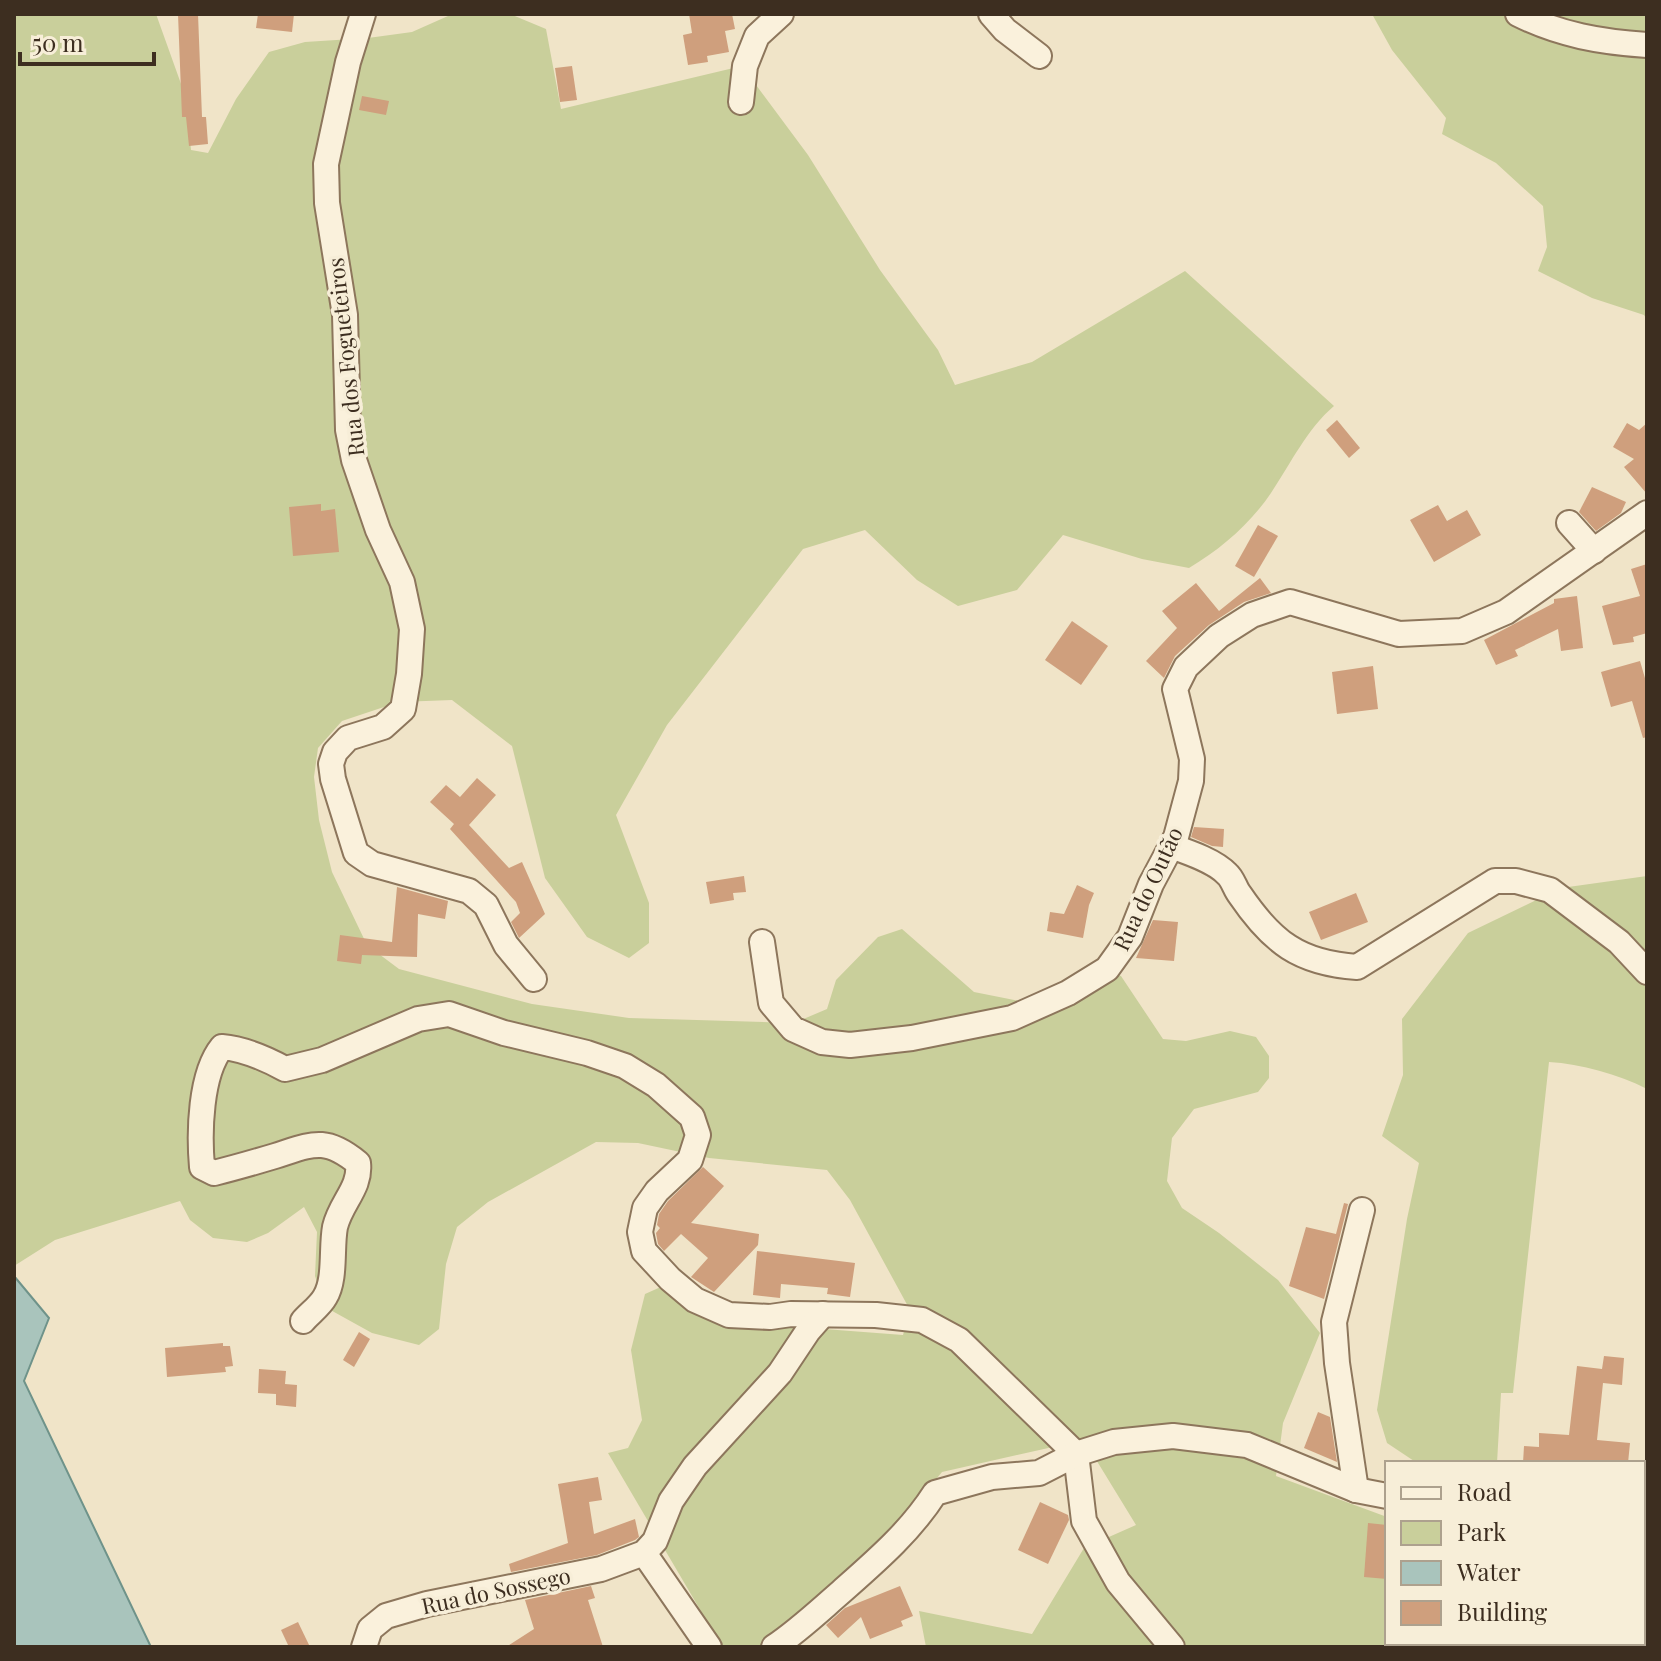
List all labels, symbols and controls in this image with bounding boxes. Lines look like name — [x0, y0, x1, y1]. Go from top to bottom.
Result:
scale bar — [20, 16, 154, 66]
text: 50 m — [32, 26, 84, 58]
street label: Rua dos Fogueteiros — [320, 256, 370, 458]
street label: Rua do Outão — [1105, 822, 1189, 955]
legend — [1385, 1461, 1645, 1645]
text: Road — [1457, 1475, 1512, 1507]
text: Park — [1457, 1515, 1507, 1547]
text: Water — [1456, 1555, 1521, 1587]
street label: Rua do Sossego — [418, 1560, 573, 1620]
text: Building — [1457, 1595, 1548, 1627]

